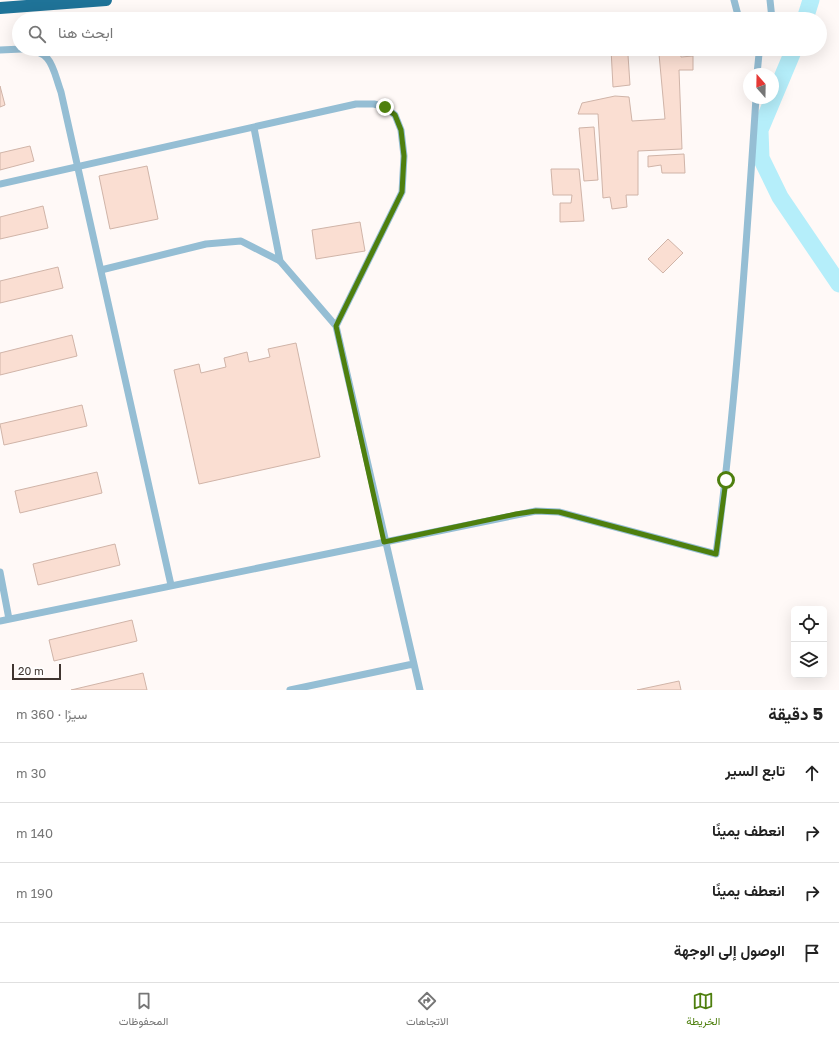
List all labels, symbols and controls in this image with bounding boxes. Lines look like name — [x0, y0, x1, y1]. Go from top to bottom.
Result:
search box — [12, 12, 827, 56]
icon: search — [26, 23, 48, 45]
text: ابحث هنا — [58, 23, 113, 41]
north arrow — [743, 68, 779, 104]
route end — [376, 98, 394, 116]
route start — [717, 471, 735, 489]
map controls — [791, 606, 827, 678]
button: locate — [791, 606, 827, 642]
button: layers — [791, 642, 827, 678]
scale bar — [12, 662, 61, 681]
text: 20 m — [18, 664, 44, 677]
text: 5 دقيقة — [768, 703, 823, 724]
text: سيرًا · 360 m — [16, 706, 87, 722]
text: تابع السير — [725, 761, 785, 779]
icon: ahead — [801, 762, 823, 784]
text: 30 m — [16, 765, 46, 781]
text: انعطف يمينًا — [712, 821, 785, 839]
icon: right — [801, 822, 823, 844]
text: 140 m — [16, 825, 53, 841]
text: انعطف يمينًا — [712, 881, 785, 899]
icon: right — [801, 882, 823, 904]
text: 190 m — [16, 885, 53, 901]
text: الوصول إلى الوجهة — [674, 941, 785, 959]
icon: arrive — [801, 942, 823, 964]
tab: المحفوظات — [119, 990, 168, 1031]
tab: الاتجاهات — [406, 990, 449, 1031]
tab: الخريطة — [686, 990, 720, 1031]

